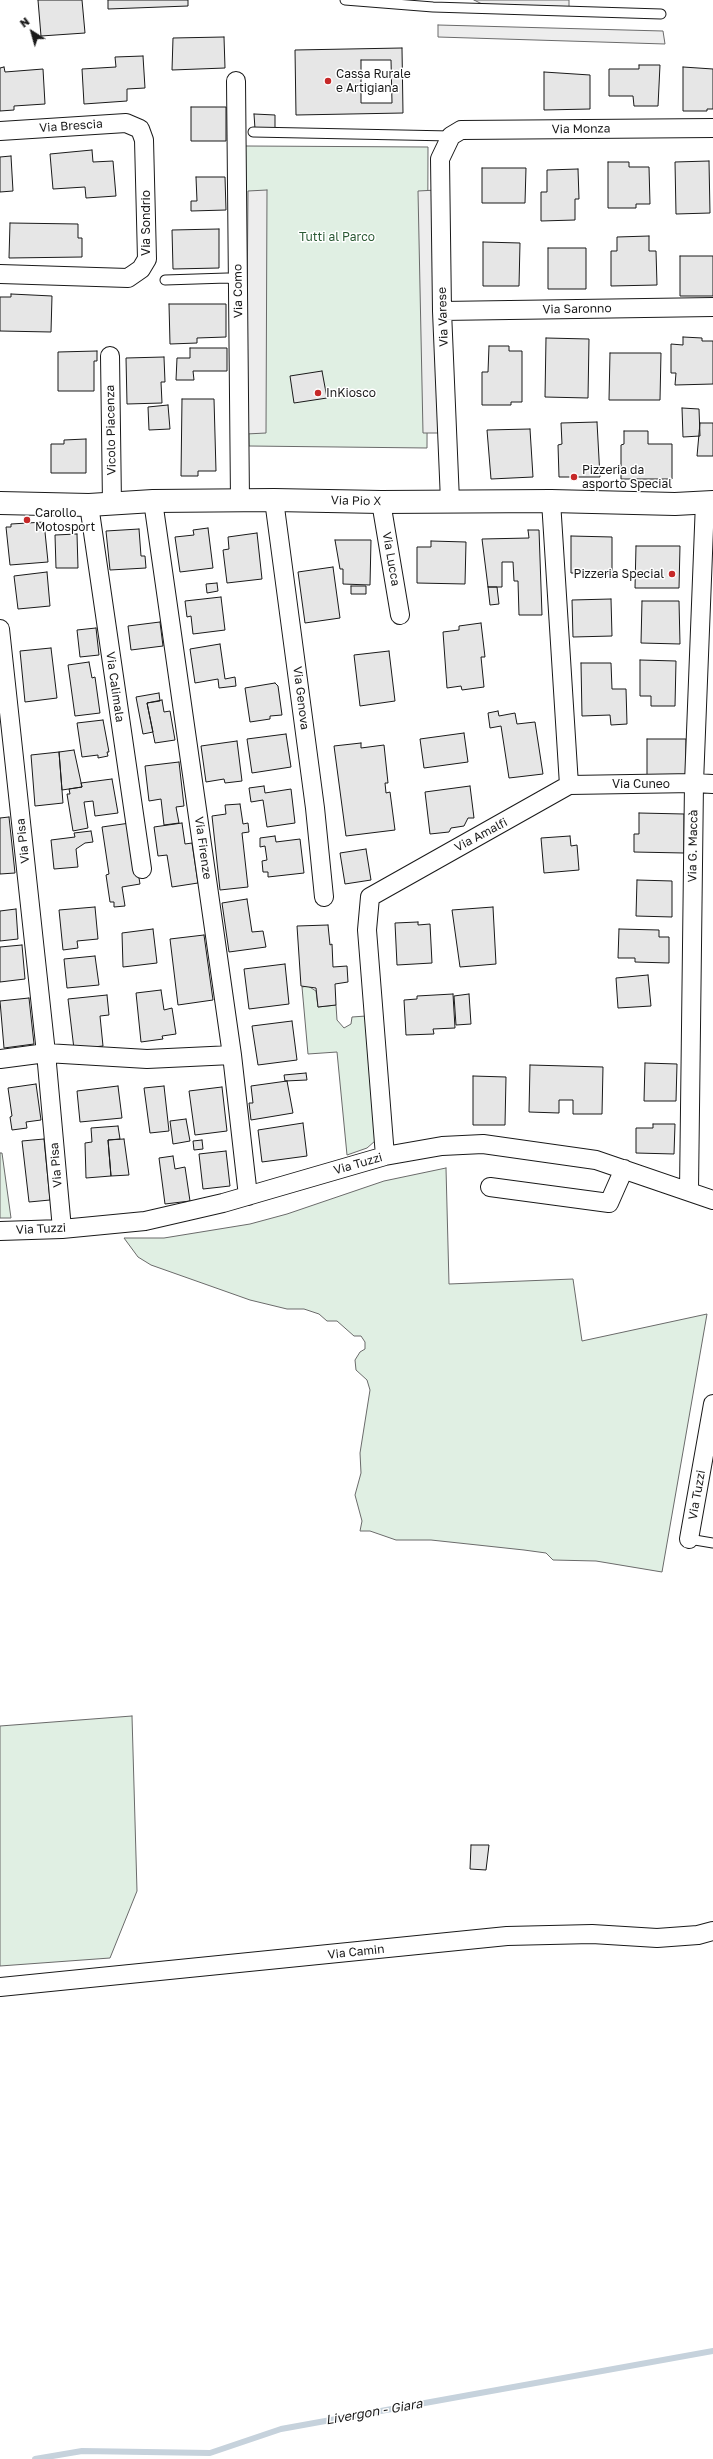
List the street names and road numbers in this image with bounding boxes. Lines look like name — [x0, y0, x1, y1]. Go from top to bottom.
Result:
street label: Via Brescia — [39, 117, 103, 135]
street label: Via Monza — [551, 121, 611, 137]
street label: Via Sondrio — [139, 190, 153, 256]
street label: Via Como — [230, 264, 246, 318]
street label: Via Varese — [435, 287, 451, 347]
street label: Via Saronno — [542, 301, 612, 317]
street label: Vicolo Piacenza — [103, 385, 119, 475]
street label: Via Pio X — [331, 493, 381, 509]
street label: Via Lucca — [379, 531, 403, 587]
street label: Via Calimala — [103, 651, 127, 723]
street label: Via Genova — [290, 665, 312, 731]
street label: Via Cuneo — [612, 777, 670, 791]
street label: Via G. Maccà — [685, 809, 701, 883]
street label: Via Amalfi — [452, 815, 510, 855]
street label: Via Firenze — [191, 816, 215, 880]
street label: Via Pisa — [13, 818, 33, 864]
street label: Via Pisa — [47, 1142, 65, 1188]
street label: Via Tuzzi — [332, 1150, 384, 1178]
street label: Via Tuzzi — [16, 1220, 66, 1238]
street label: Via Tuzzi — [686, 1469, 708, 1521]
street label: Via Camin — [327, 1942, 385, 1962]

